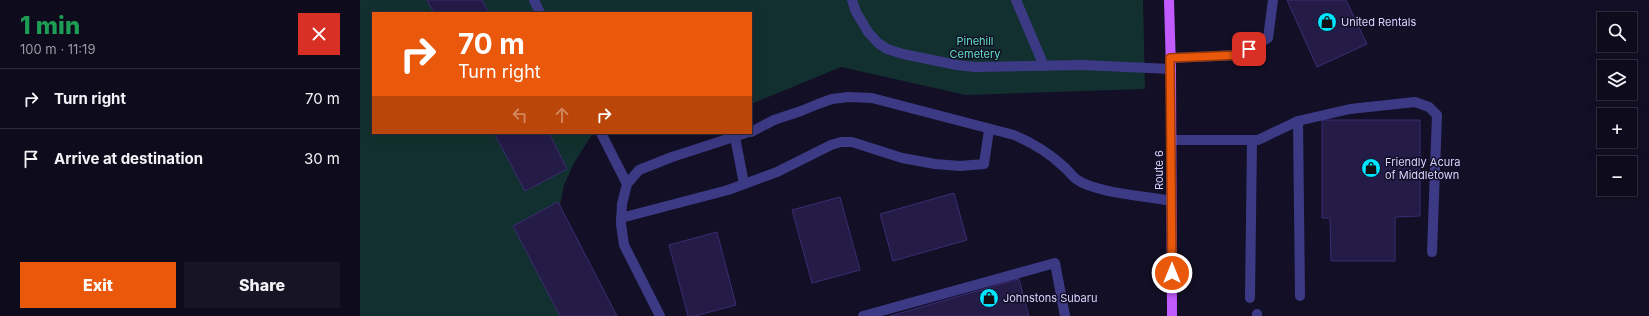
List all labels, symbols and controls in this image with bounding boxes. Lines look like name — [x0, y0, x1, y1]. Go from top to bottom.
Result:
text: 1 min — [20, 11, 80, 40]
shop icon: United Rentals — [1316, 11, 1338, 33]
map controls — [1597, 12, 1637, 196]
button: search — [1597, 12, 1637, 52]
button: close — [298, 13, 340, 55]
place label: United Rentals — [1341, 15, 1416, 29]
text: 70 m — [458, 27, 525, 61]
icon: right — [392, 28, 444, 80]
pin — [1232, 32, 1266, 66]
park label: Pinehill Cemetery — [950, 34, 1000, 61]
icon: arrive — [1238, 38, 1260, 60]
text: 100 m · 11:19 — [20, 41, 95, 57]
button: layers — [1597, 60, 1637, 100]
text: Turn right — [458, 61, 541, 82]
icon: right — [20, 88, 42, 110]
text: Turn right — [54, 89, 126, 108]
text: 70 m — [305, 89, 340, 108]
icon: left — [509, 104, 531, 126]
icon: ahead — [551, 104, 573, 126]
icon: right — [593, 104, 615, 126]
button: + — [1597, 108, 1637, 148]
icon: arrive — [20, 148, 42, 170]
text: Arrive at destination — [54, 149, 203, 168]
text: 30 m — [304, 149, 340, 168]
street label: Route 6 — [1152, 150, 1166, 190]
place label: Friendly Acura of Middletown — [1385, 155, 1461, 182]
button: − — [1597, 156, 1637, 196]
shop icon: Friendly Acura of Middletown — [1360, 157, 1382, 179]
position arrow — [1151, 252, 1193, 294]
button: Exit — [20, 262, 176, 308]
button: Share — [184, 262, 340, 308]
shop icon: Johnstons Subaru — [978, 287, 1000, 309]
place label: Johnstons Subaru — [1003, 291, 1097, 305]

